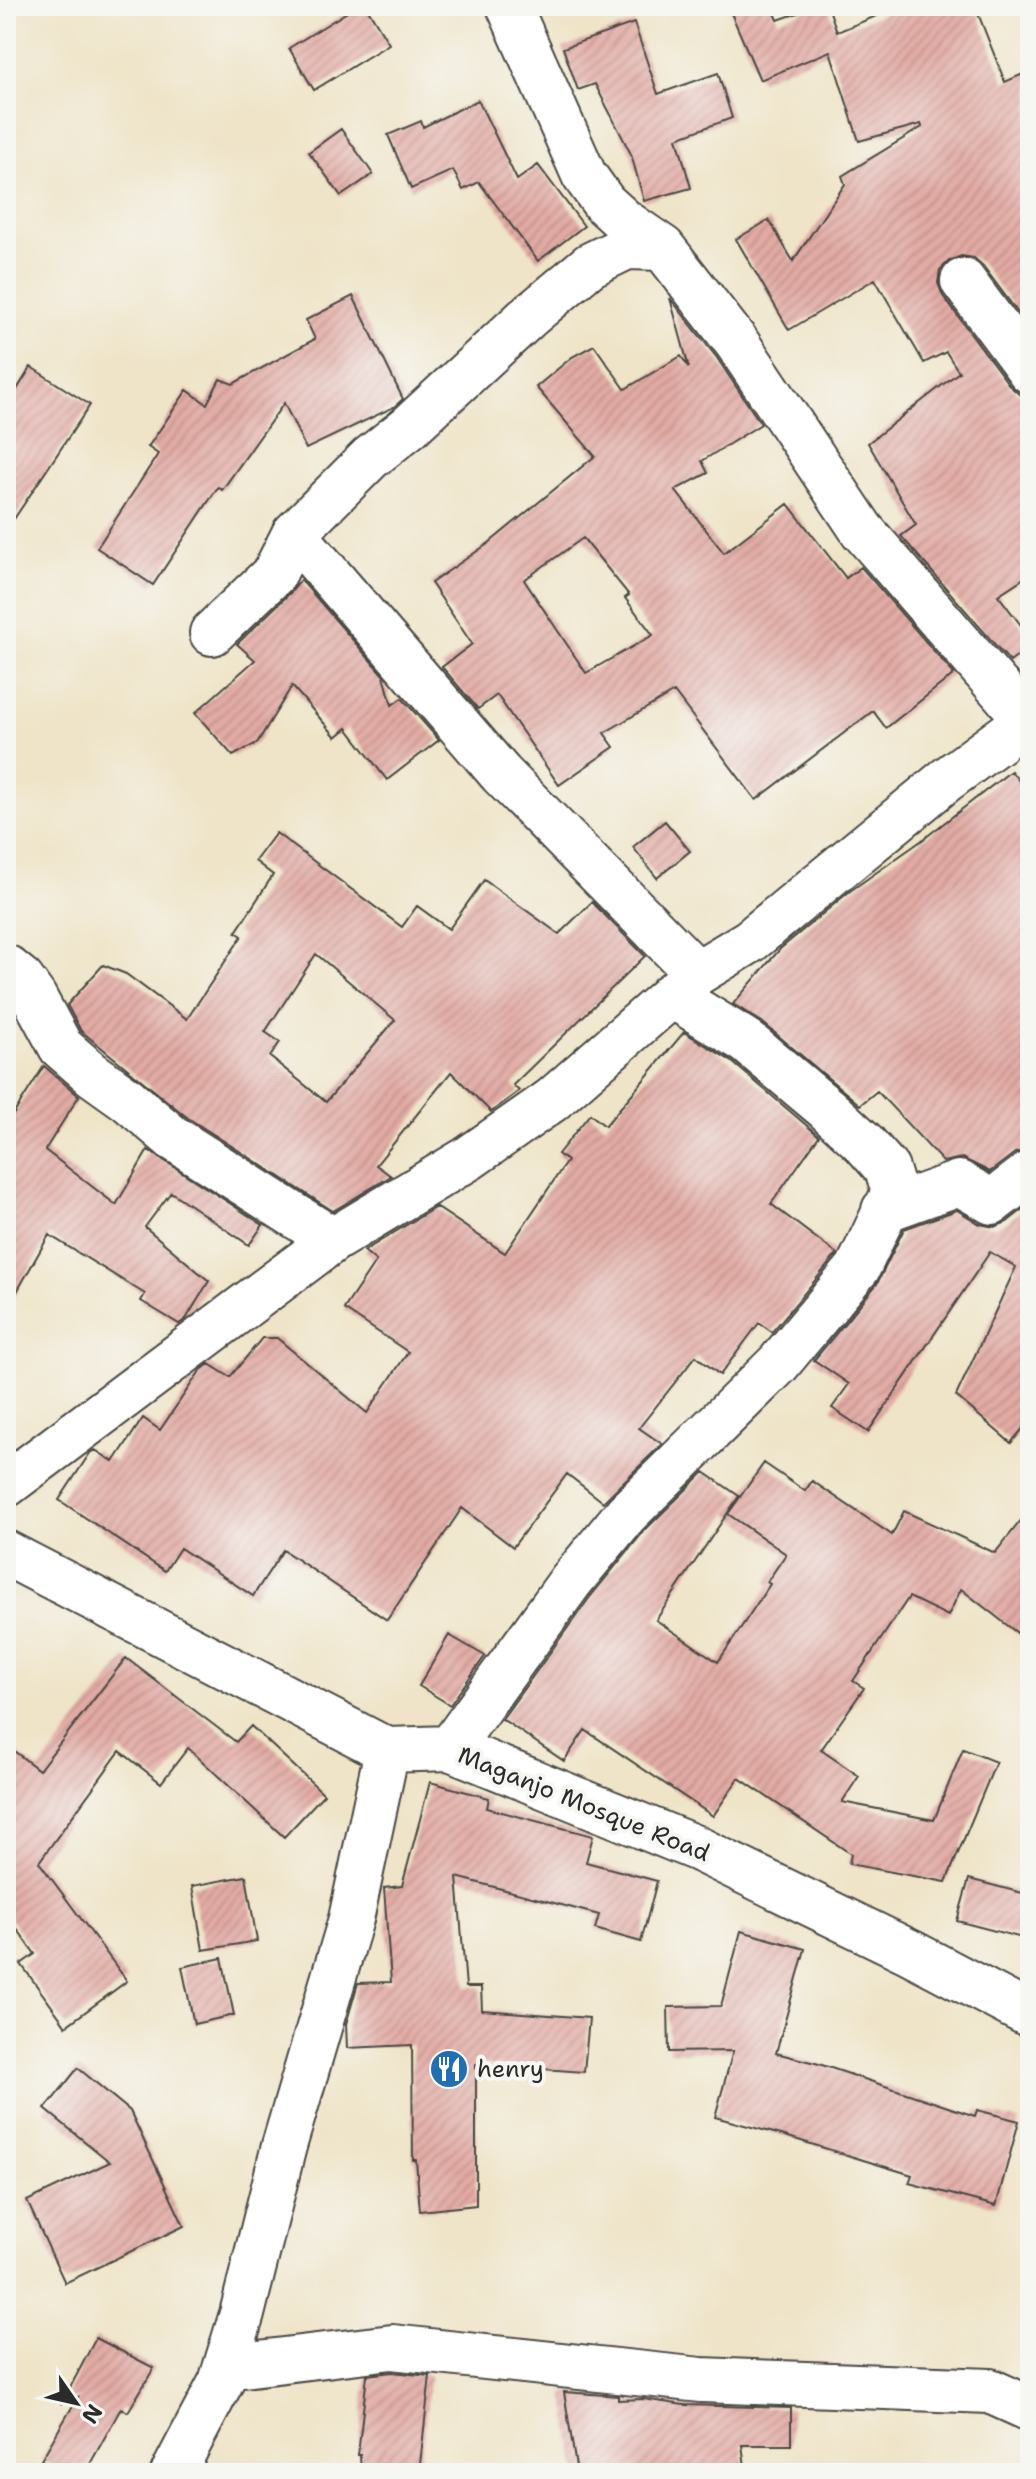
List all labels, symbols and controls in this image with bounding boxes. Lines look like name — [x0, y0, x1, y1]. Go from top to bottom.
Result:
street label: Maganjo Mosque Road — [453, 1739, 715, 1869]
restaurant icon: henry — [428, 2048, 470, 2090]
place label: henry — [477, 2053, 544, 2085]
north arrow — [36, 2363, 116, 2443]
text: N — [75, 2399, 109, 2429]

